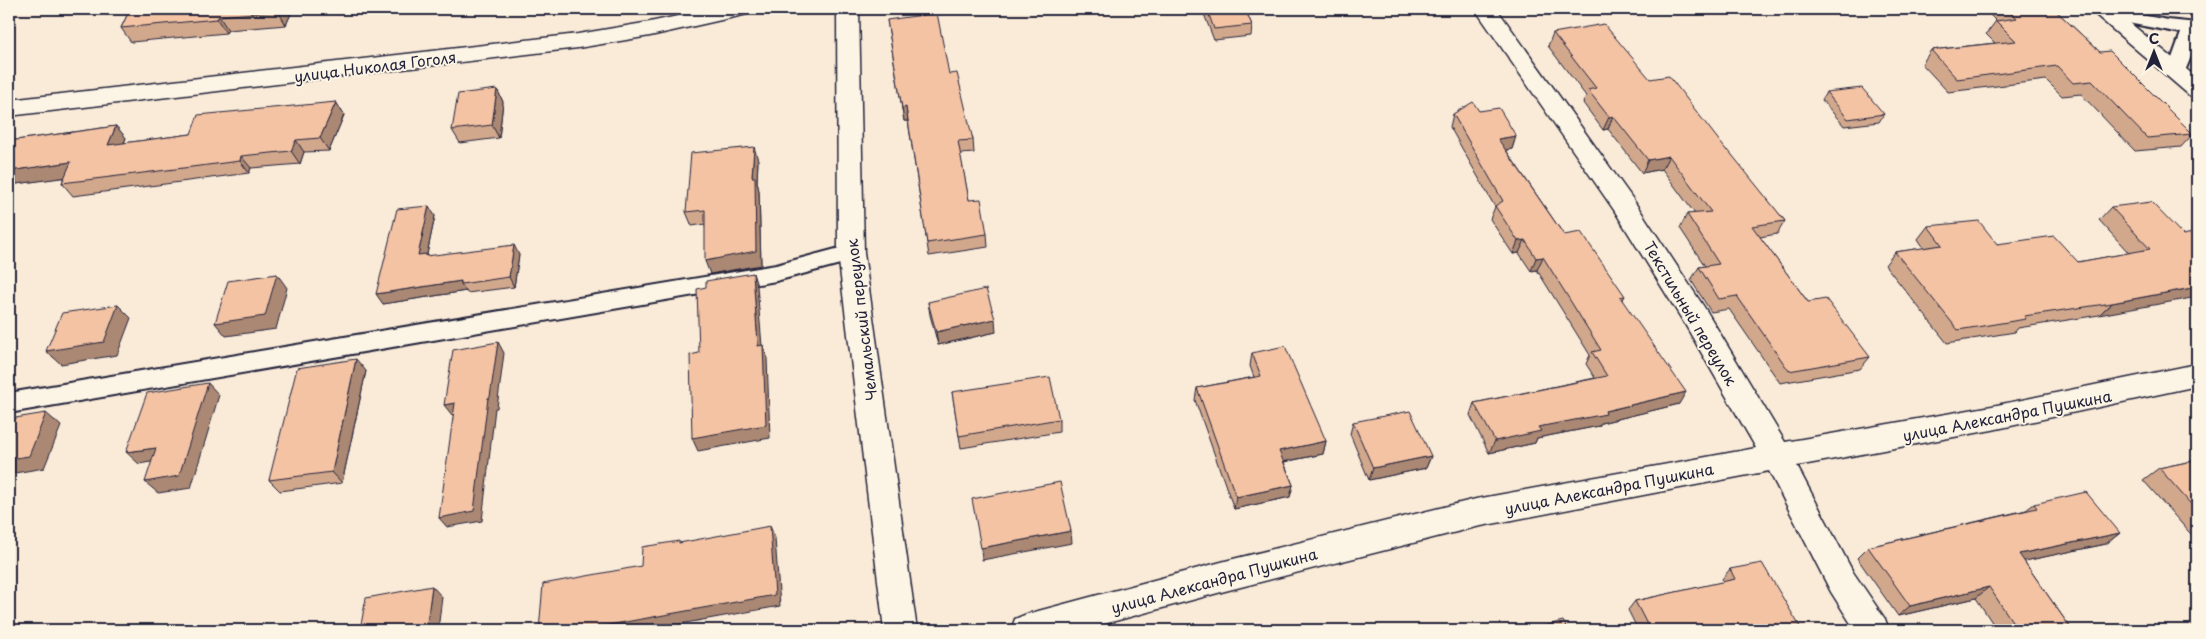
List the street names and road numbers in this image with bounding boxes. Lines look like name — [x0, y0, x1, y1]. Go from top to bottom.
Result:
street label: улица Николая Гоголя — [293, 45, 457, 87]
street label: Текстильный переулок — [1639, 237, 1743, 390]
street label: Чемальский переулок — [840, 238, 882, 402]
street label: улица Александра Пушкина — [1901, 383, 2114, 447]
street label: улица Александра Пушкина — [1503, 456, 1716, 520]
street label: улица Александра Пушкина — [1108, 541, 1320, 619]

